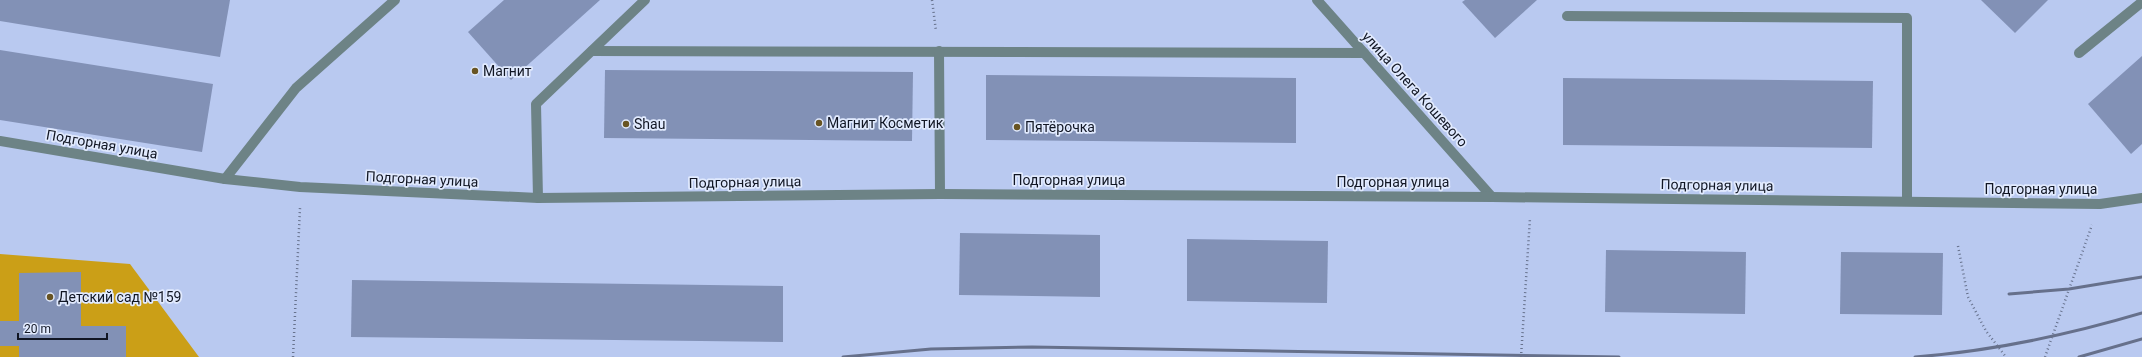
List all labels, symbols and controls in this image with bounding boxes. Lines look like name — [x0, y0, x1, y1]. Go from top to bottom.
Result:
street label: улица Олега Кошевого — [1359, 28, 1471, 150]
place label: Магнит — [483, 63, 532, 79]
marker: Магнит — [470, 66, 480, 76]
place label: Магнит Косметик — [827, 115, 944, 131]
place label: Shau — [634, 116, 665, 132]
marker: Магнит Косметик — [814, 118, 824, 128]
marker: Shau — [621, 119, 631, 129]
place label: Пятёрочка — [1025, 119, 1095, 135]
marker: Пятёрочка — [1012, 122, 1022, 132]
street label: Подгорная улица — [45, 126, 159, 162]
street label: Подгорная улица — [365, 168, 479, 190]
street label: Подгорная улица — [1013, 172, 1125, 188]
street label: Подгорная улица — [688, 173, 802, 191]
street label: Подгорная улица — [1337, 174, 1449, 190]
street label: Подгорная улица — [1660, 176, 1774, 194]
street label: Подгорная улица — [1985, 181, 2097, 197]
place label: Детский сад №159 — [58, 289, 181, 305]
marker: Детский сад №159 — [45, 292, 55, 302]
scale bar — [18, 315, 107, 341]
text: 20 m — [24, 322, 51, 336]

